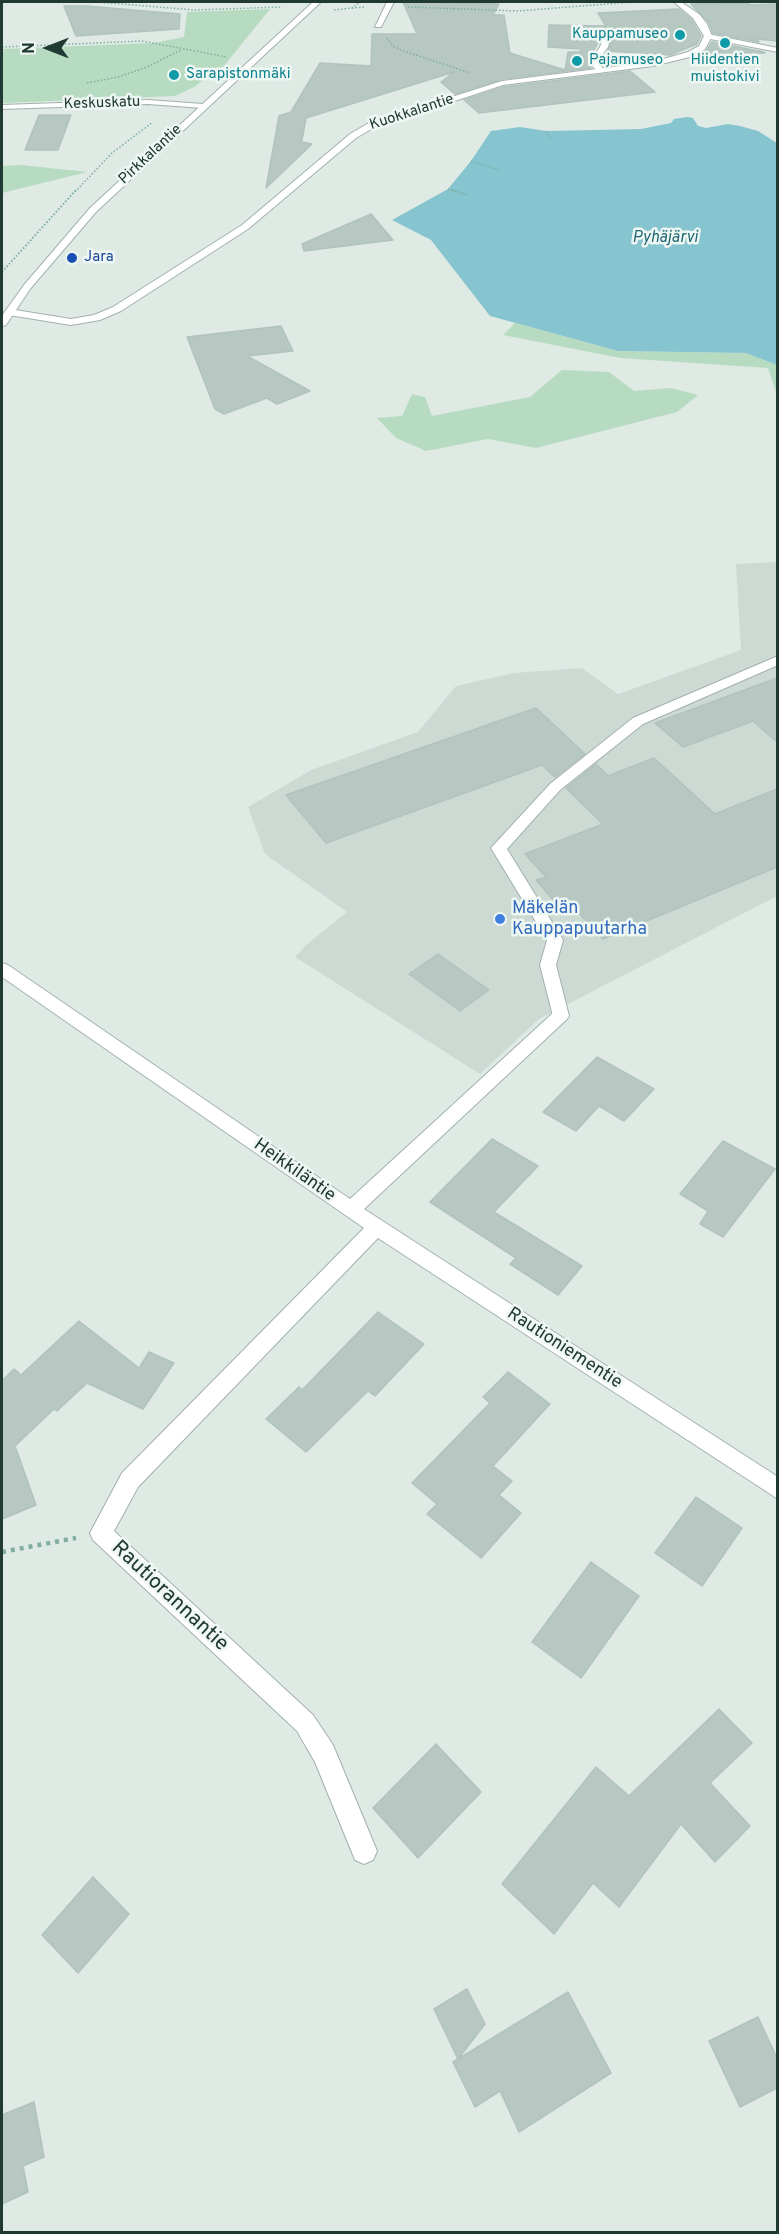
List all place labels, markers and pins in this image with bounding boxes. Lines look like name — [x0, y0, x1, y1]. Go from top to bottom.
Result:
place label: Kauppamuseo — [572, 26, 668, 44]
marker: Kauppamuseo — [673, 28, 687, 42]
marker: Hiidentien muistokivi — [718, 36, 732, 50]
place label: Pajamuseo — [589, 52, 663, 70]
place label: Hiidentien muistokivi — [691, 52, 759, 87]
marker: Pajamuseo — [570, 54, 584, 68]
place label: Sarapistonmäki — [186, 66, 291, 84]
marker: Sarapistonmäki — [167, 68, 181, 82]
place label: Jara — [84, 249, 114, 267]
marker: Jara — [65, 251, 79, 265]
place label: Mäkelän Kauppapuutarha — [512, 898, 647, 940]
marker: Mäkelän Kauppapuutarha — [493, 912, 507, 926]

